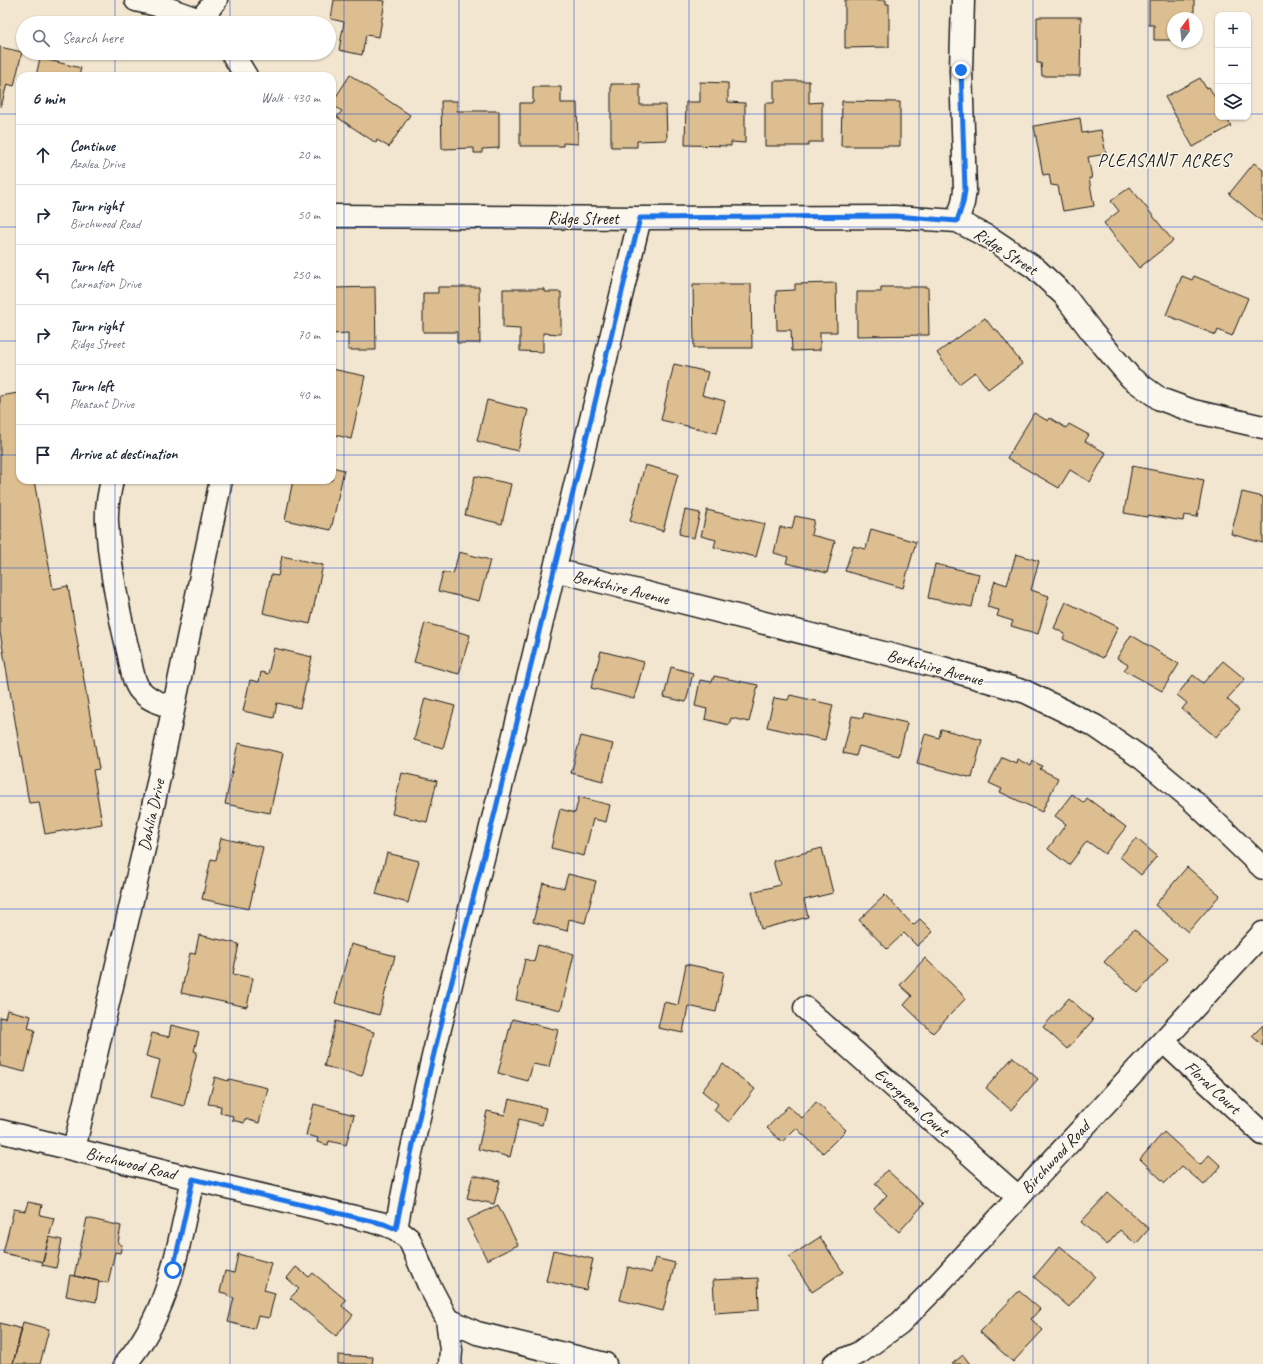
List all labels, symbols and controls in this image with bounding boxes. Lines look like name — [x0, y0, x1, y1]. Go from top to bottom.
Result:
north arrow — [1167, 12, 1203, 48]
map controls — [1215, 12, 1251, 120]
button: + — [1215, 12, 1251, 48]
search box — [16, 16, 336, 60]
icon: search — [30, 27, 52, 49]
text: Search here — [62, 29, 123, 48]
button: − — [1215, 48, 1251, 84]
route end — [952, 61, 970, 79]
button: layers — [1215, 84, 1251, 120]
text: 6 min — [32, 88, 65, 109]
text: Walk · 430 m — [261, 90, 320, 106]
text: Continue — [70, 137, 115, 156]
icon: ahead — [32, 144, 54, 166]
text: 20 m — [298, 147, 320, 163]
district label: PLEASANT ACRES — [1098, 149, 1233, 171]
text: Azalea Drive — [70, 156, 125, 172]
text: Turn right — [70, 197, 123, 216]
icon: right — [32, 204, 54, 226]
text: 50 m — [298, 207, 320, 223]
street label: Ridge Street — [547, 208, 621, 229]
text: Birchwood Road — [70, 216, 140, 232]
street label: Ridge Street — [970, 223, 1043, 281]
text: Turn left — [70, 257, 113, 276]
icon: left — [32, 264, 54, 286]
text: 250 m — [292, 267, 320, 283]
text: Carnation Drive — [70, 276, 141, 292]
text: Turn right — [70, 317, 123, 336]
icon: right — [32, 324, 54, 346]
text: 70 m — [298, 327, 320, 343]
text: Ridge Street — [70, 336, 125, 352]
text: Turn left — [70, 377, 113, 396]
icon: left — [32, 384, 54, 406]
text: 40 m — [298, 387, 320, 403]
text: Pleasant Drive — [70, 396, 134, 412]
icon: arrive — [32, 444, 54, 466]
text: Arrive at destination — [70, 445, 177, 464]
street label: Berkshire Avenue — [571, 565, 673, 610]
street label: Berkshire Avenue — [885, 645, 987, 691]
street label: Dahlia Drive — [134, 776, 170, 853]
street label: Floral Court — [1180, 1056, 1247, 1120]
street label: Evergreen Court — [870, 1063, 955, 1143]
street label: Birchwood Road — [1016, 1115, 1096, 1198]
street label: Birchwood Road — [84, 1142, 180, 1185]
route start — [164, 1261, 182, 1279]

